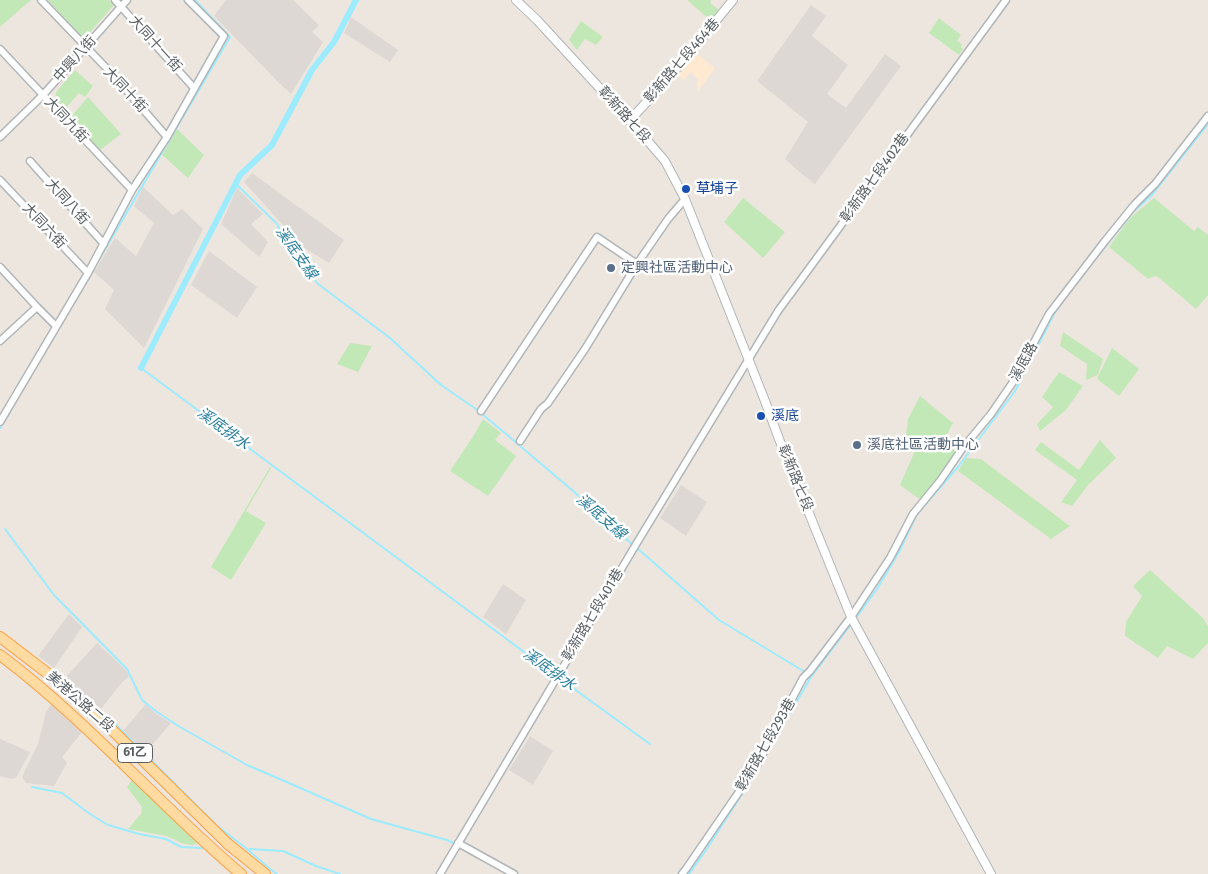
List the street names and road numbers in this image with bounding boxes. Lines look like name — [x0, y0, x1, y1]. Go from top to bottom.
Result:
street label: 大同十一街 — [125, 12, 185, 76]
street label: 彰新路七段464巷 — [641, 15, 723, 107]
street label: 中興八街 — [50, 33, 100, 85]
street label: 大同十街 — [100, 64, 150, 116]
street label: 彰新路七段 — [594, 83, 654, 147]
street label: 大同九街 — [41, 94, 91, 146]
street label: 彰新路七段402巷 — [837, 130, 913, 226]
street label: 大同八街 — [42, 176, 92, 228]
street label: 大同六街 — [19, 200, 69, 252]
street label: 溪底路 — [1006, 340, 1042, 384]
street label: 彰新路七段 — [774, 442, 816, 514]
street label: 彰新路七段401巷 — [559, 566, 627, 664]
street label: 美港公路二段 — [43, 668, 117, 736]
street label: 彰新路七段293巷 — [733, 695, 799, 795]
road number: 61乙 — [118, 744, 152, 762]

